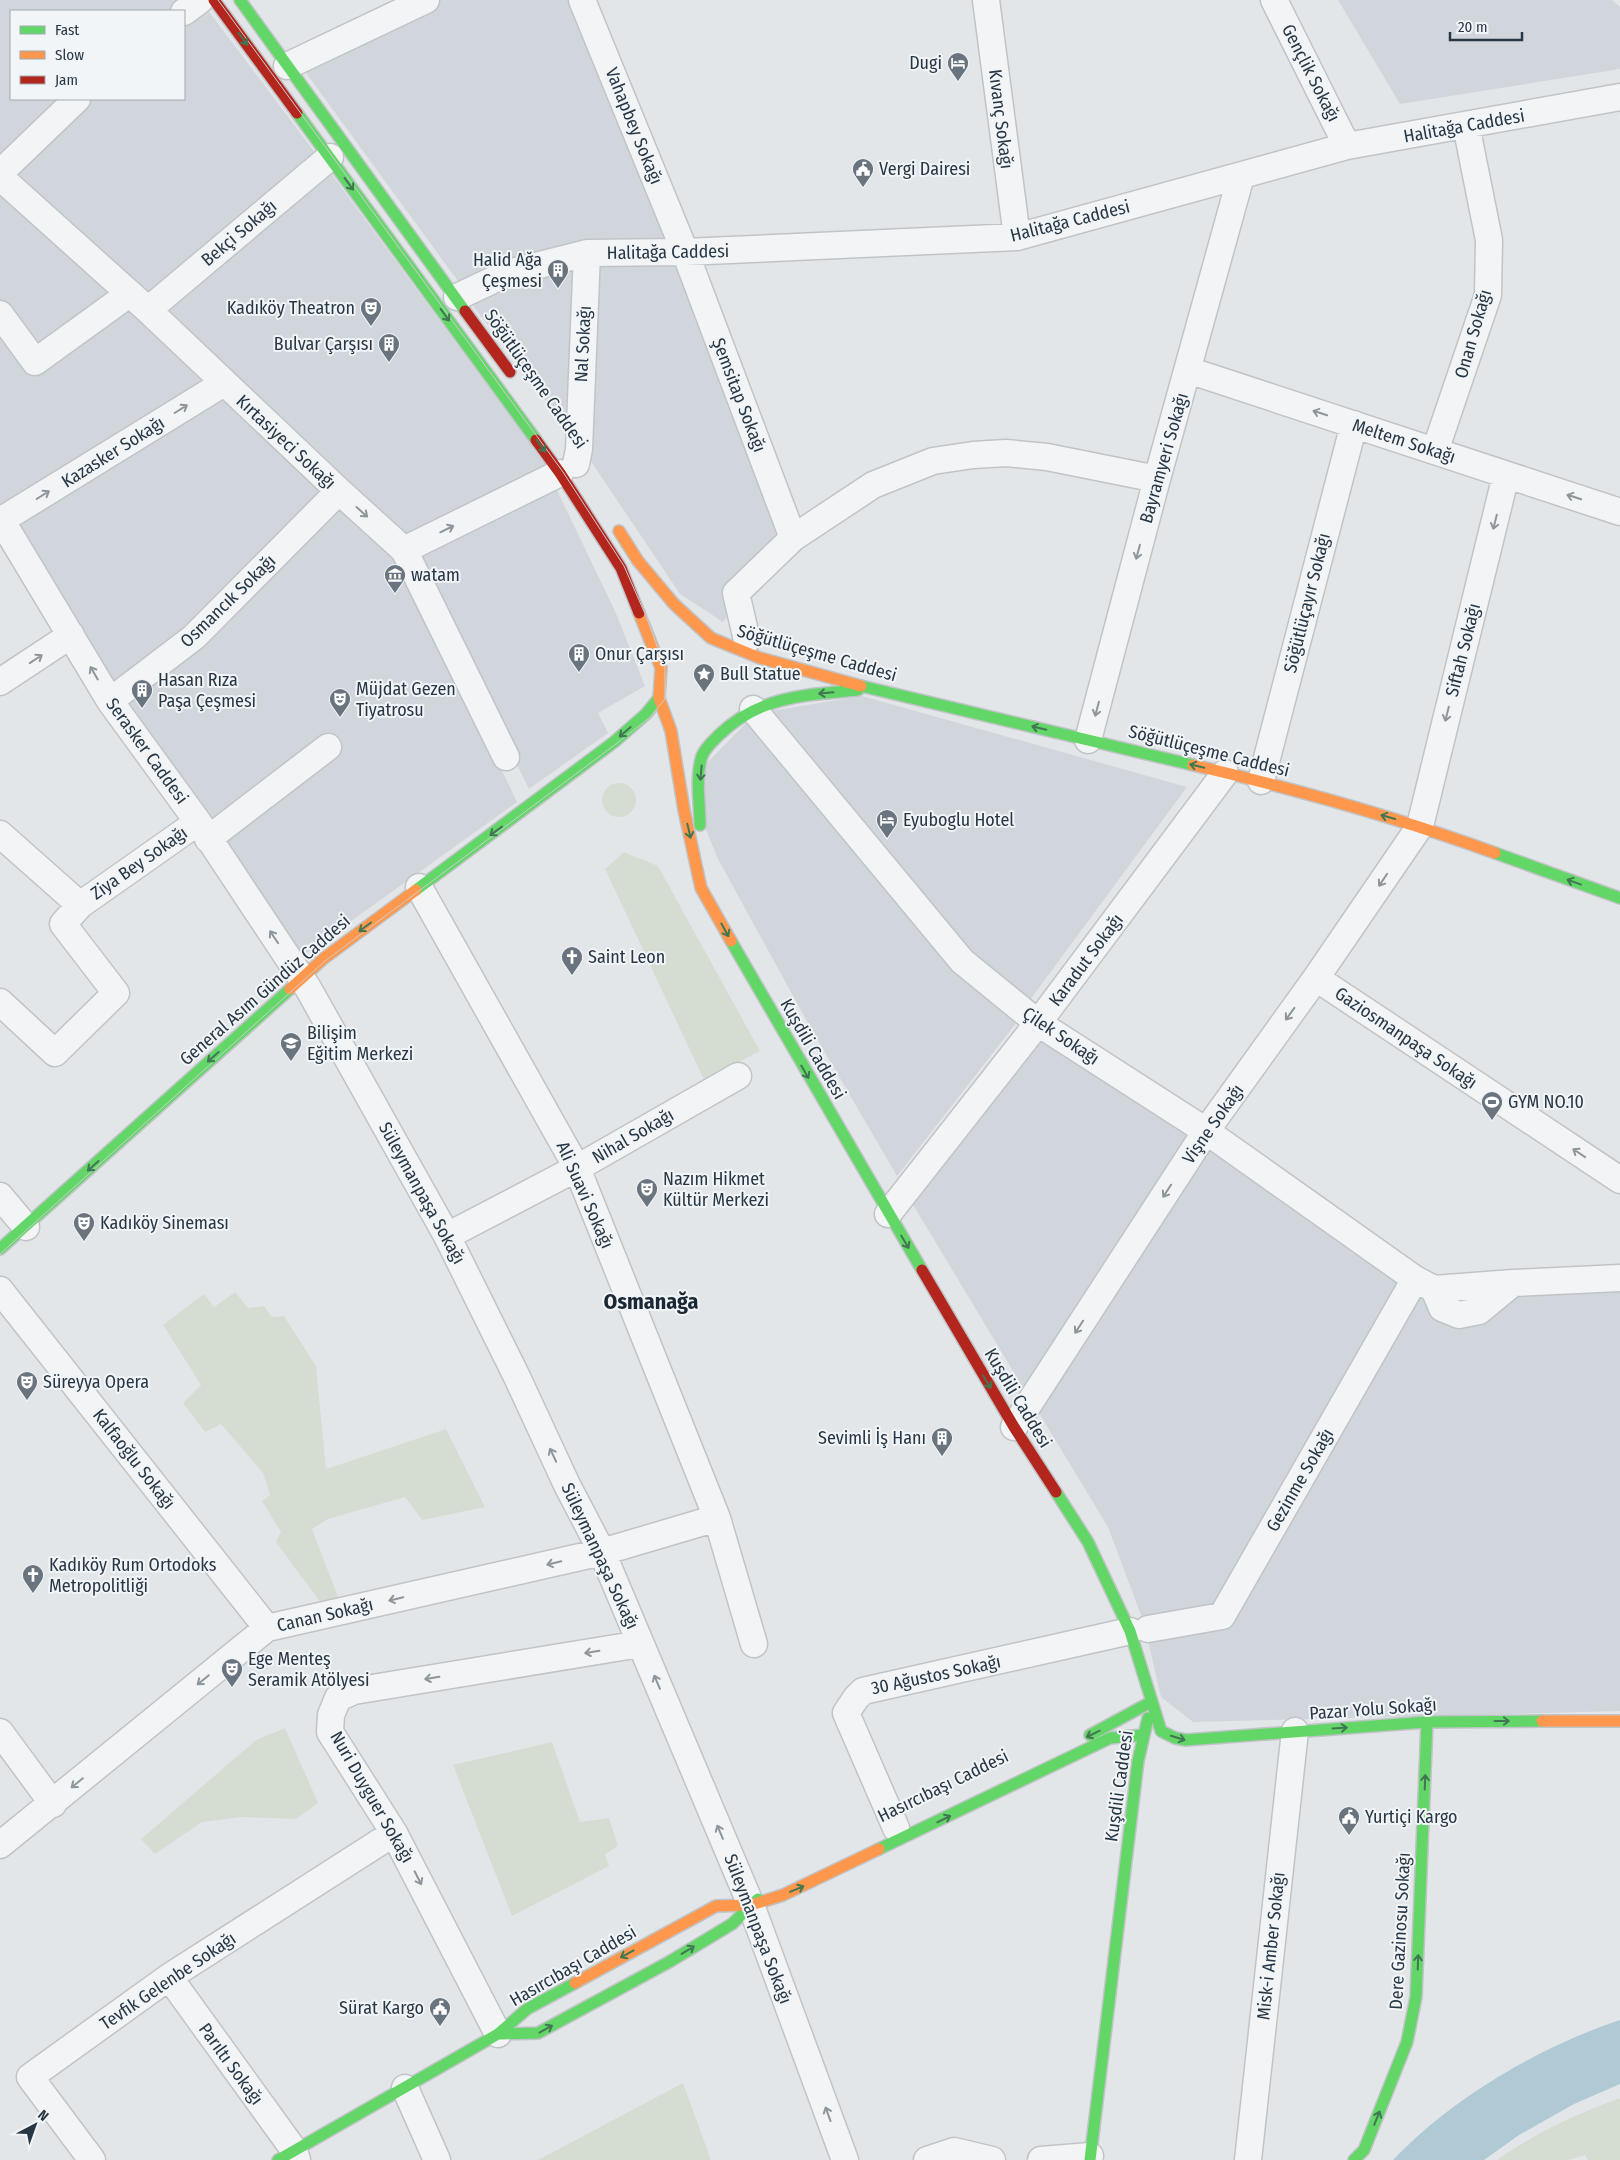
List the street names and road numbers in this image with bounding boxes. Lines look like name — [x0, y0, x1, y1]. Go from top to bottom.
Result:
street label: Gençlik Sokağı — [1277, 21, 1345, 125]
street label: Vahapbey Sokağı — [601, 64, 667, 188]
street label: Kıvanç Sokağı — [984, 68, 1018, 170]
street label: Halitağa Caddesi — [1402, 105, 1526, 147]
street label: Bekçi Sokağı — [197, 195, 281, 271]
street label: Halitağa Caddesi — [1008, 195, 1132, 247]
street label: Halitağa Caddesi — [607, 240, 729, 264]
street label: Onan Sokağı — [1450, 287, 1496, 381]
street label: Söğütlüçeşme Caddesi — [480, 305, 592, 453]
street label: Nal Sokağı — [570, 305, 596, 383]
street label: Şemsitap Sokağı — [707, 335, 771, 455]
street label: Kırtasiyeci Sokağı — [232, 390, 340, 494]
street label: Bayramyeri Sokağı — [1135, 390, 1193, 526]
street label: Kazasker Sokağı — [57, 412, 169, 492]
street label: Meltem Sokağı — [1350, 414, 1458, 468]
street label: Söğütlüçayır Sokağı — [1279, 531, 1335, 675]
street label: Osmancık Sokağı — [176, 550, 280, 652]
street label: Siftah Sokağı — [1441, 601, 1485, 699]
street label: Söğütlüçeşme Caddesi — [735, 620, 899, 686]
street label: Serasker Caddesi — [101, 694, 193, 808]
street label: Söğütlüçeşme Caddesi — [1126, 720, 1292, 782]
street label: Ziya Bey Sokağı — [86, 822, 192, 904]
street label: Karadut Sokağı — [1044, 909, 1128, 1011]
street label: General Asım Gündüz Caddesi — [175, 910, 355, 1070]
street label: Gaziosmanpaşa Sokağı — [1331, 982, 1481, 1094]
street label: Kuşdili Caddesi — [775, 995, 851, 1103]
street label: Çilek Sokağı — [1018, 1002, 1104, 1070]
street label: Vişne Sokağı — [1178, 1080, 1248, 1168]
street label: Nihal Sokağı — [588, 1104, 678, 1168]
street label: Süleymanpaşa Sokağı — [374, 1118, 470, 1268]
street label: Ali Suavi Sokağı — [552, 1138, 618, 1252]
street label: Kuşdili Caddesi — [980, 1344, 1056, 1452]
street label: Kalfaoğlu Sokağı — [88, 1404, 180, 1514]
street label: Gezinme Sokağı — [1262, 1425, 1338, 1535]
street label: Süleymanpaşa Sokağı — [556, 1479, 644, 1633]
street label: Canan Sokağı — [275, 1593, 375, 1637]
street label: 30 Ağustos Sokağı — [869, 1651, 1003, 1699]
street label: Pazar Yolu Sokağı — [1309, 1694, 1437, 1724]
street label: Nuri Duyguer Sokağı — [325, 1727, 419, 1867]
street label: Kuşdili Caddesi — [1100, 1729, 1138, 1843]
street label: Hasırcıbaşı Caddesi — [874, 1745, 1012, 1827]
street label: Süleymanpaşa Sokağı — [719, 1851, 797, 2007]
street label: Dere Gazinosu Sokağı — [1385, 1852, 1415, 2010]
street label: Misk-i Amber Sokağı — [1252, 1871, 1290, 2021]
street label: Hasırcıbaşı Caddesi — [506, 1921, 640, 2011]
street label: Tevfik Gelenbe Sokağı — [96, 1927, 240, 2035]
street label: Parıltı Sokağı — [194, 2019, 268, 2109]

